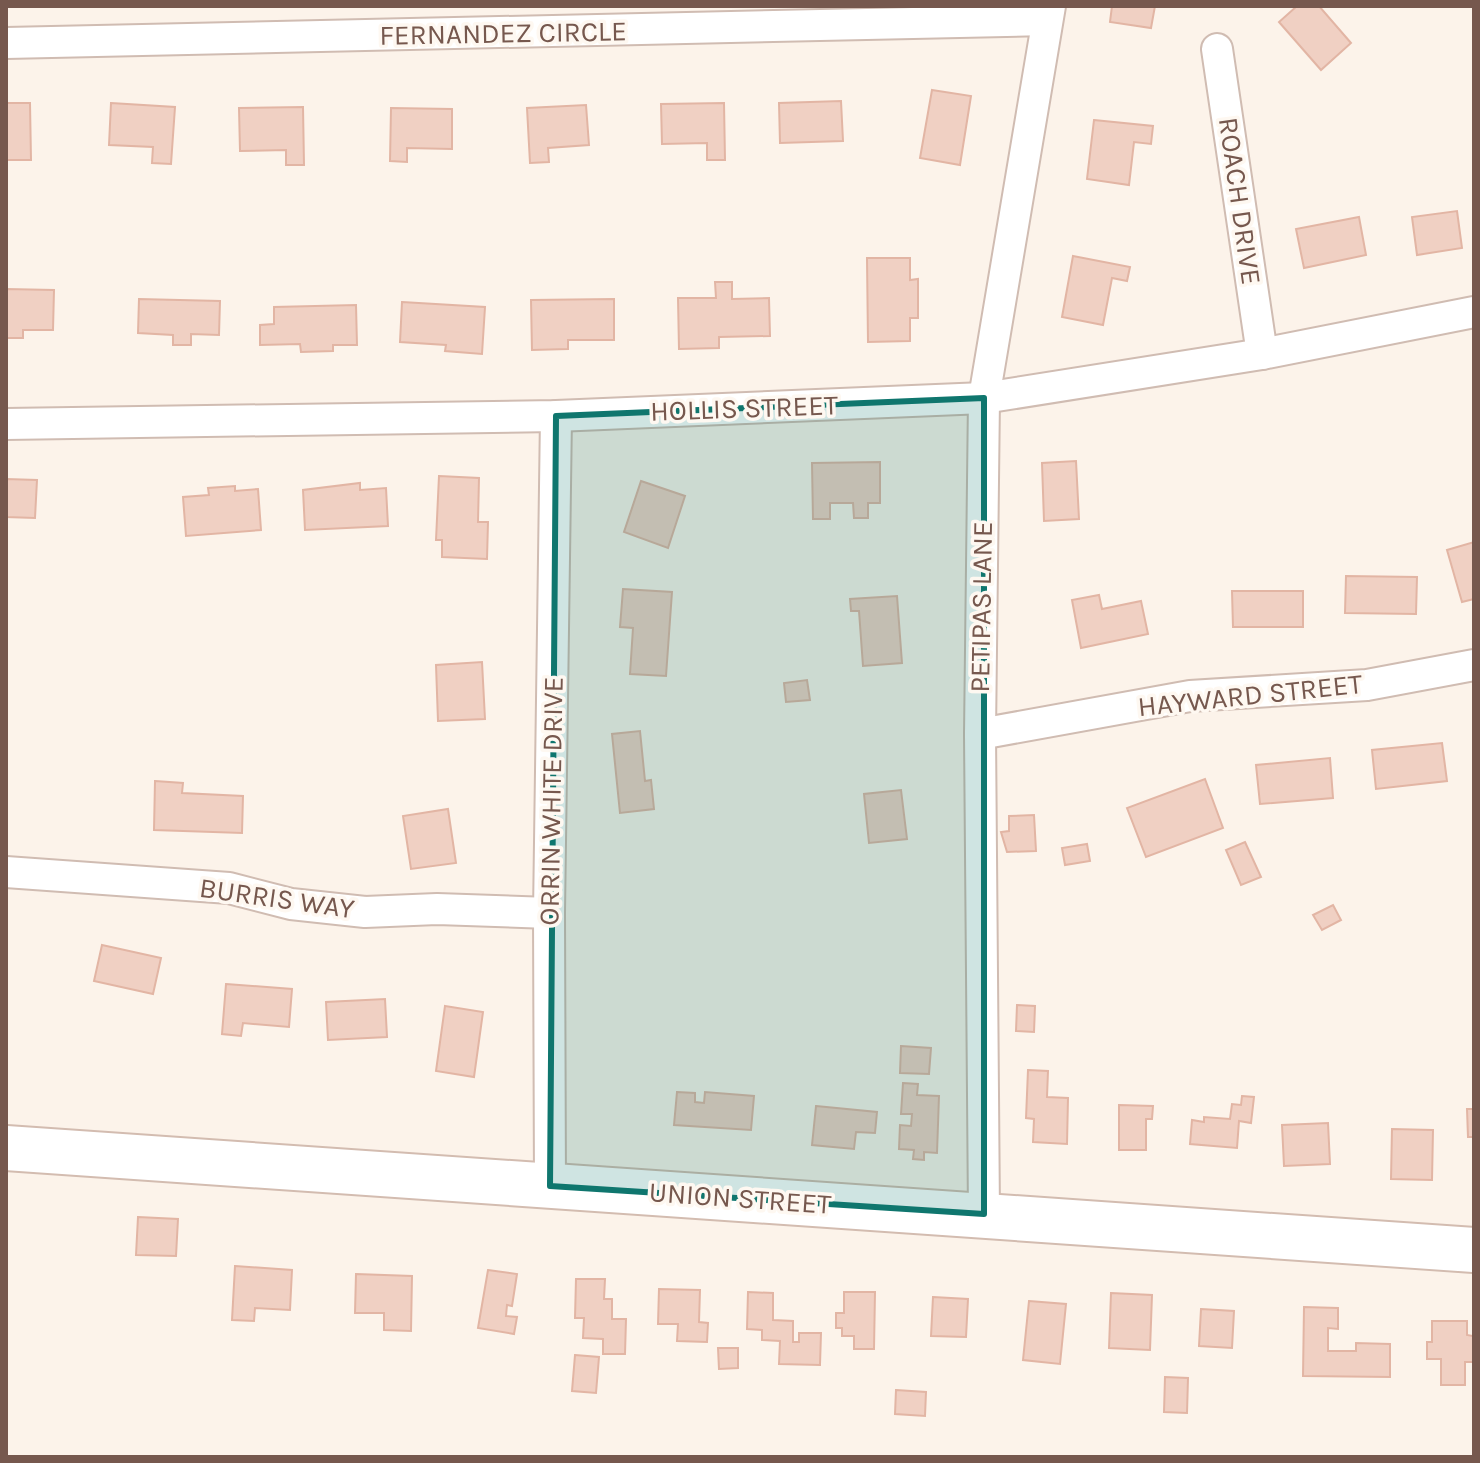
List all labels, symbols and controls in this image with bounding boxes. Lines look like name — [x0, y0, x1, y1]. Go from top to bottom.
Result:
street label: FERNANDEZ CIRCLE — [379, 14, 627, 52]
street label: ROACH DRIVE — [1212, 115, 1268, 287]
street label: HOLLIS STREET — [649, 388, 839, 428]
street label: PETIPAS LANE — [963, 521, 999, 693]
street label: HAYWARD STREET — [1136, 667, 1364, 723]
street label: ORRIN WHITE DRIVE — [532, 676, 570, 926]
street label: BURRIS WAY — [197, 871, 357, 925]
street label: UNION STREET — [648, 1175, 832, 1221]

